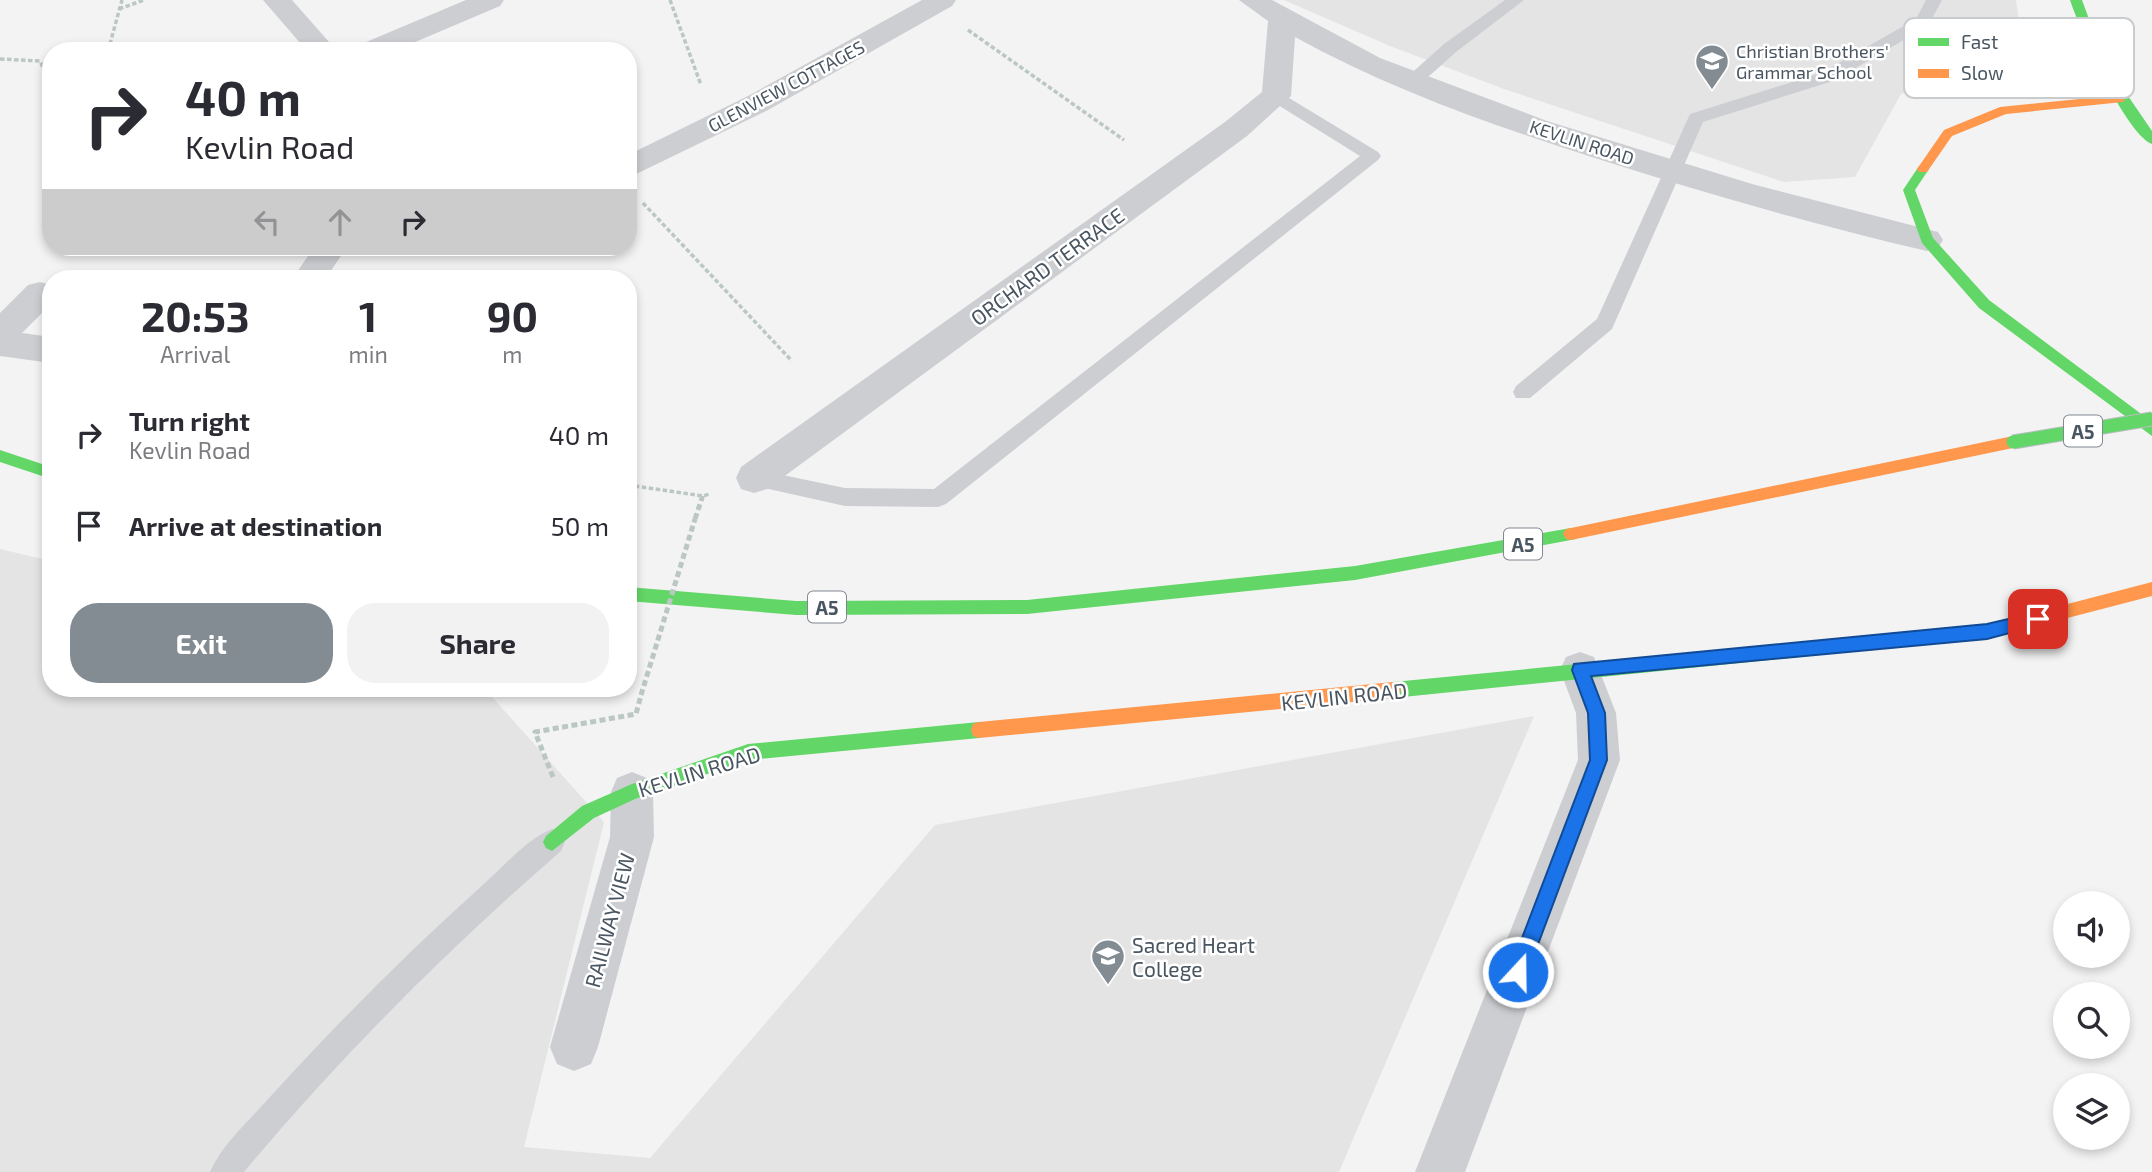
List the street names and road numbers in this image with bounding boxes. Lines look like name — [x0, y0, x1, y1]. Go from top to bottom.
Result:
street label: GLENVIEW COTTAGES — [704, 35, 868, 137]
street label: KEVLIN ROAD — [1527, 115, 1637, 169]
street label: ORCHARD TERRACE — [965, 202, 1129, 330]
road number: A5 — [2064, 416, 2102, 446]
road number: A5 — [1504, 528, 1542, 559]
road number: A5 — [808, 592, 846, 622]
street label: KEVLIN ROAD — [1280, 677, 1408, 715]
street label: KEVLIN ROAD — [635, 741, 763, 801]
street label: RAILWAY VIEW — [579, 850, 639, 990]

